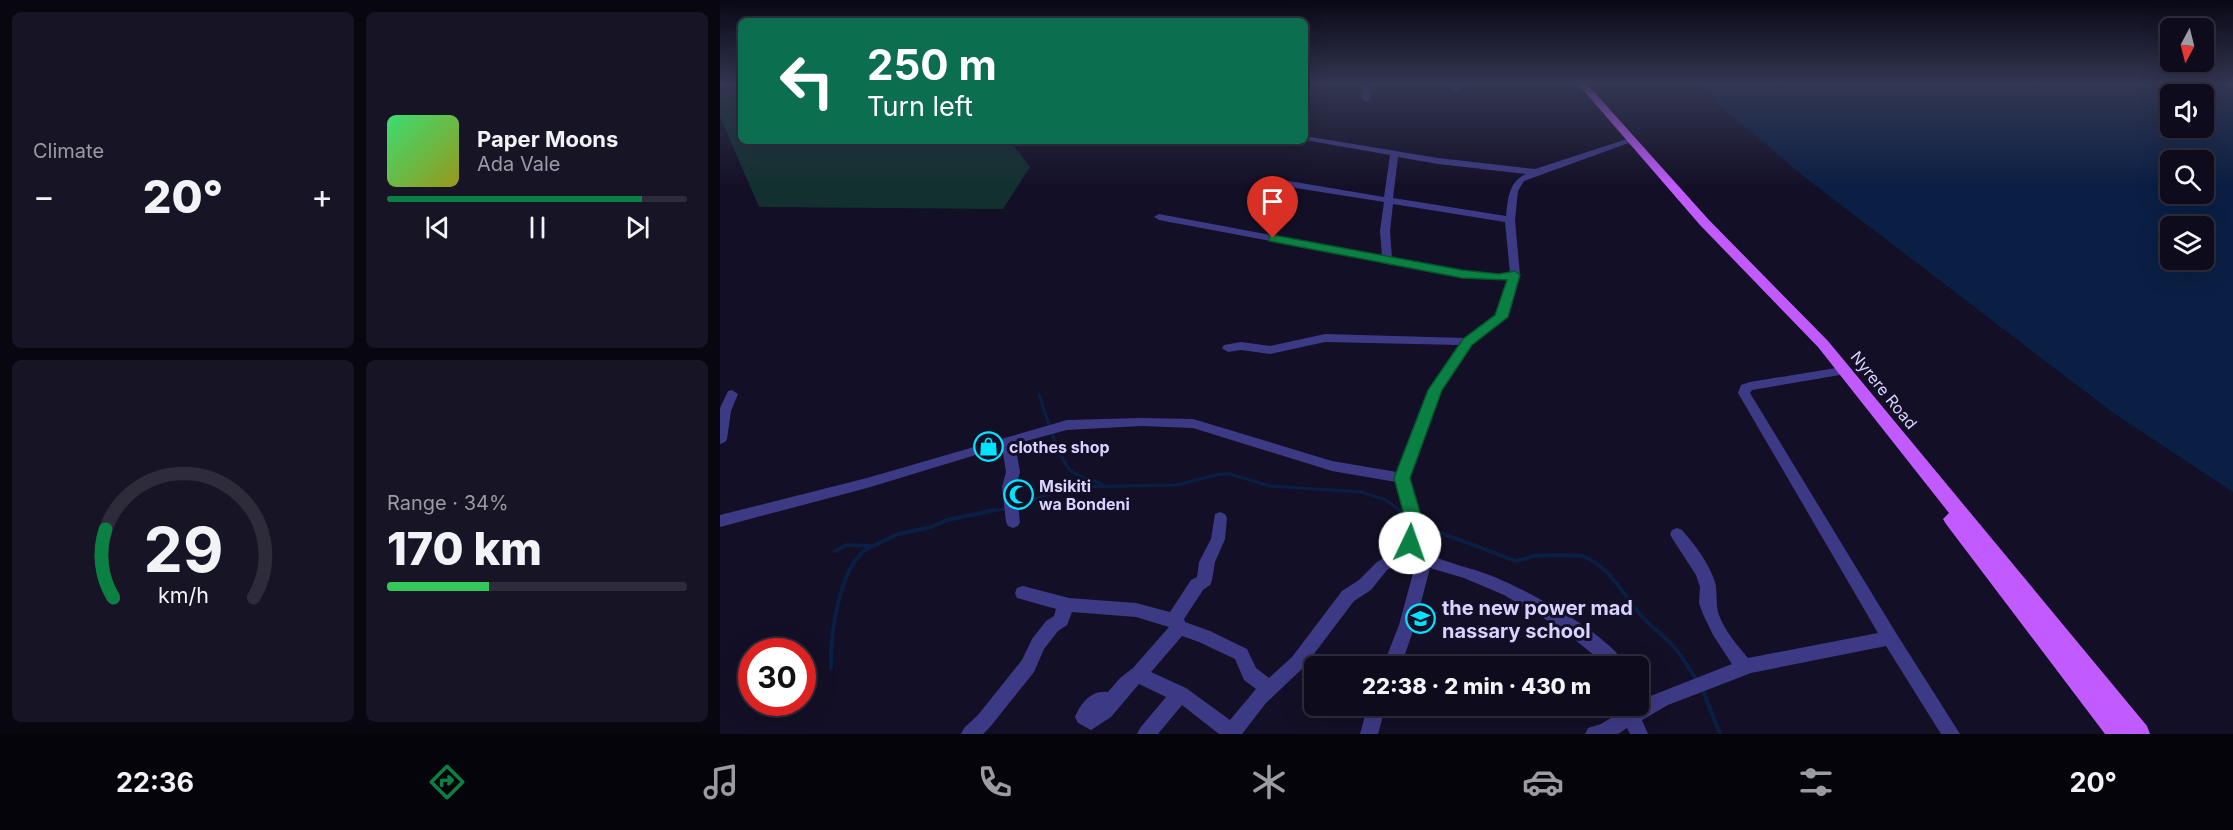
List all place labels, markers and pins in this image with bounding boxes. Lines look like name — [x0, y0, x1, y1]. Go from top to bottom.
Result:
pin — [1247, 176, 1298, 238]
shop icon: clothes shop — [972, 431, 1004, 463]
place label: clothes shop — [1009, 437, 1110, 457]
place label: Msikiti wa Bondeni — [1039, 476, 1130, 514]
mosque icon: Msikiti wa Bondeni — [1002, 479, 1034, 511]
place label: the new power mad nassary school — [1442, 596, 1633, 643]
school or university icon: the new power mad nassary school — [1405, 603, 1437, 635]

